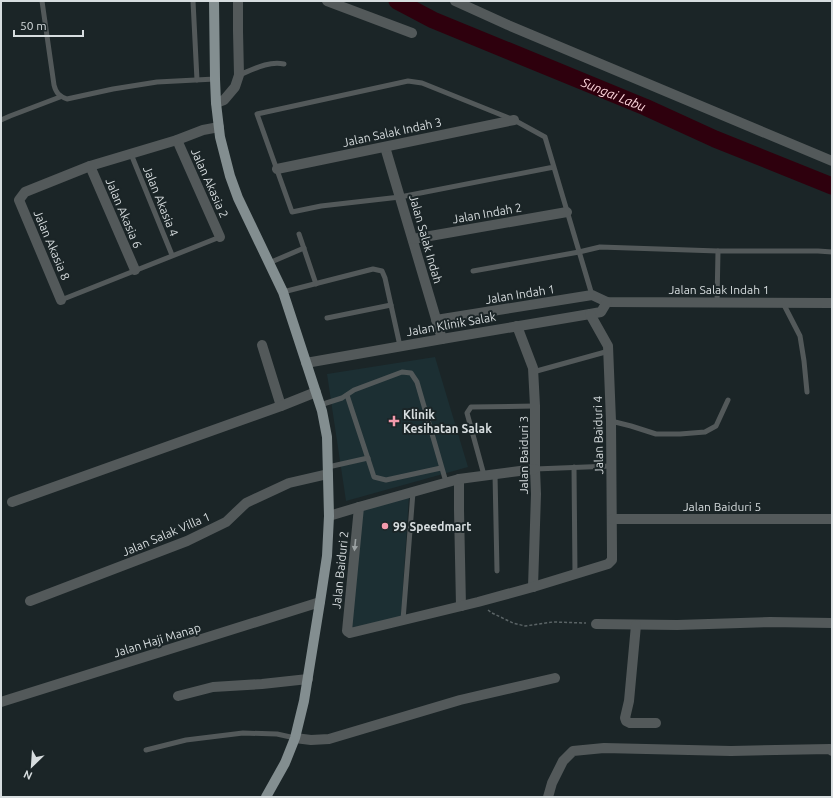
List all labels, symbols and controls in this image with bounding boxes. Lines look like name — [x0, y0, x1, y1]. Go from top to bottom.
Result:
scale bar — [14, 12, 83, 38]
text: 50 m — [20, 19, 47, 32]
water label: Sungai Labu — [579, 74, 648, 114]
street label: Jalan Salak Indah 3 — [341, 115, 443, 149]
street label: Jalan Akasia 2 — [189, 146, 231, 220]
street label: Jalan Akasia 4 — [141, 164, 181, 238]
street label: Jalan Akasia 6 — [103, 176, 145, 250]
street label: Jalan Salak Indah — [407, 193, 445, 285]
street label: Jalan Indah 2 — [451, 200, 523, 226]
street label: Jalan Akasia 8 — [31, 208, 73, 282]
street label: Jalan Indah 1 — [484, 282, 556, 306]
street label: Jalan Salak Indah 1 — [668, 283, 770, 296]
street label: Jalan Klinik Salak — [405, 310, 497, 338]
street label: Jalan Baiduri 4 — [591, 395, 605, 474]
place label: Klinik Kesihatan Salak — [403, 408, 492, 435]
marker: Klinik Kesihatan Salak — [388, 415, 400, 427]
street label: Jalan Baiduri 3 — [517, 416, 530, 494]
street label: Jalan Baiduri 5 — [683, 500, 761, 513]
street label: Jalan Salak Villa 1 — [120, 510, 212, 558]
place label: 99 Speedmart — [393, 520, 471, 533]
marker: 99 Speedmart — [380, 521, 390, 531]
street label: Jalan Baiduri 2 — [329, 530, 351, 610]
one-way arrow — [352, 539, 359, 551]
street label: Jalan Haji Manap — [112, 621, 202, 659]
north arrow — [12, 746, 52, 786]
text: N — [22, 768, 34, 782]

